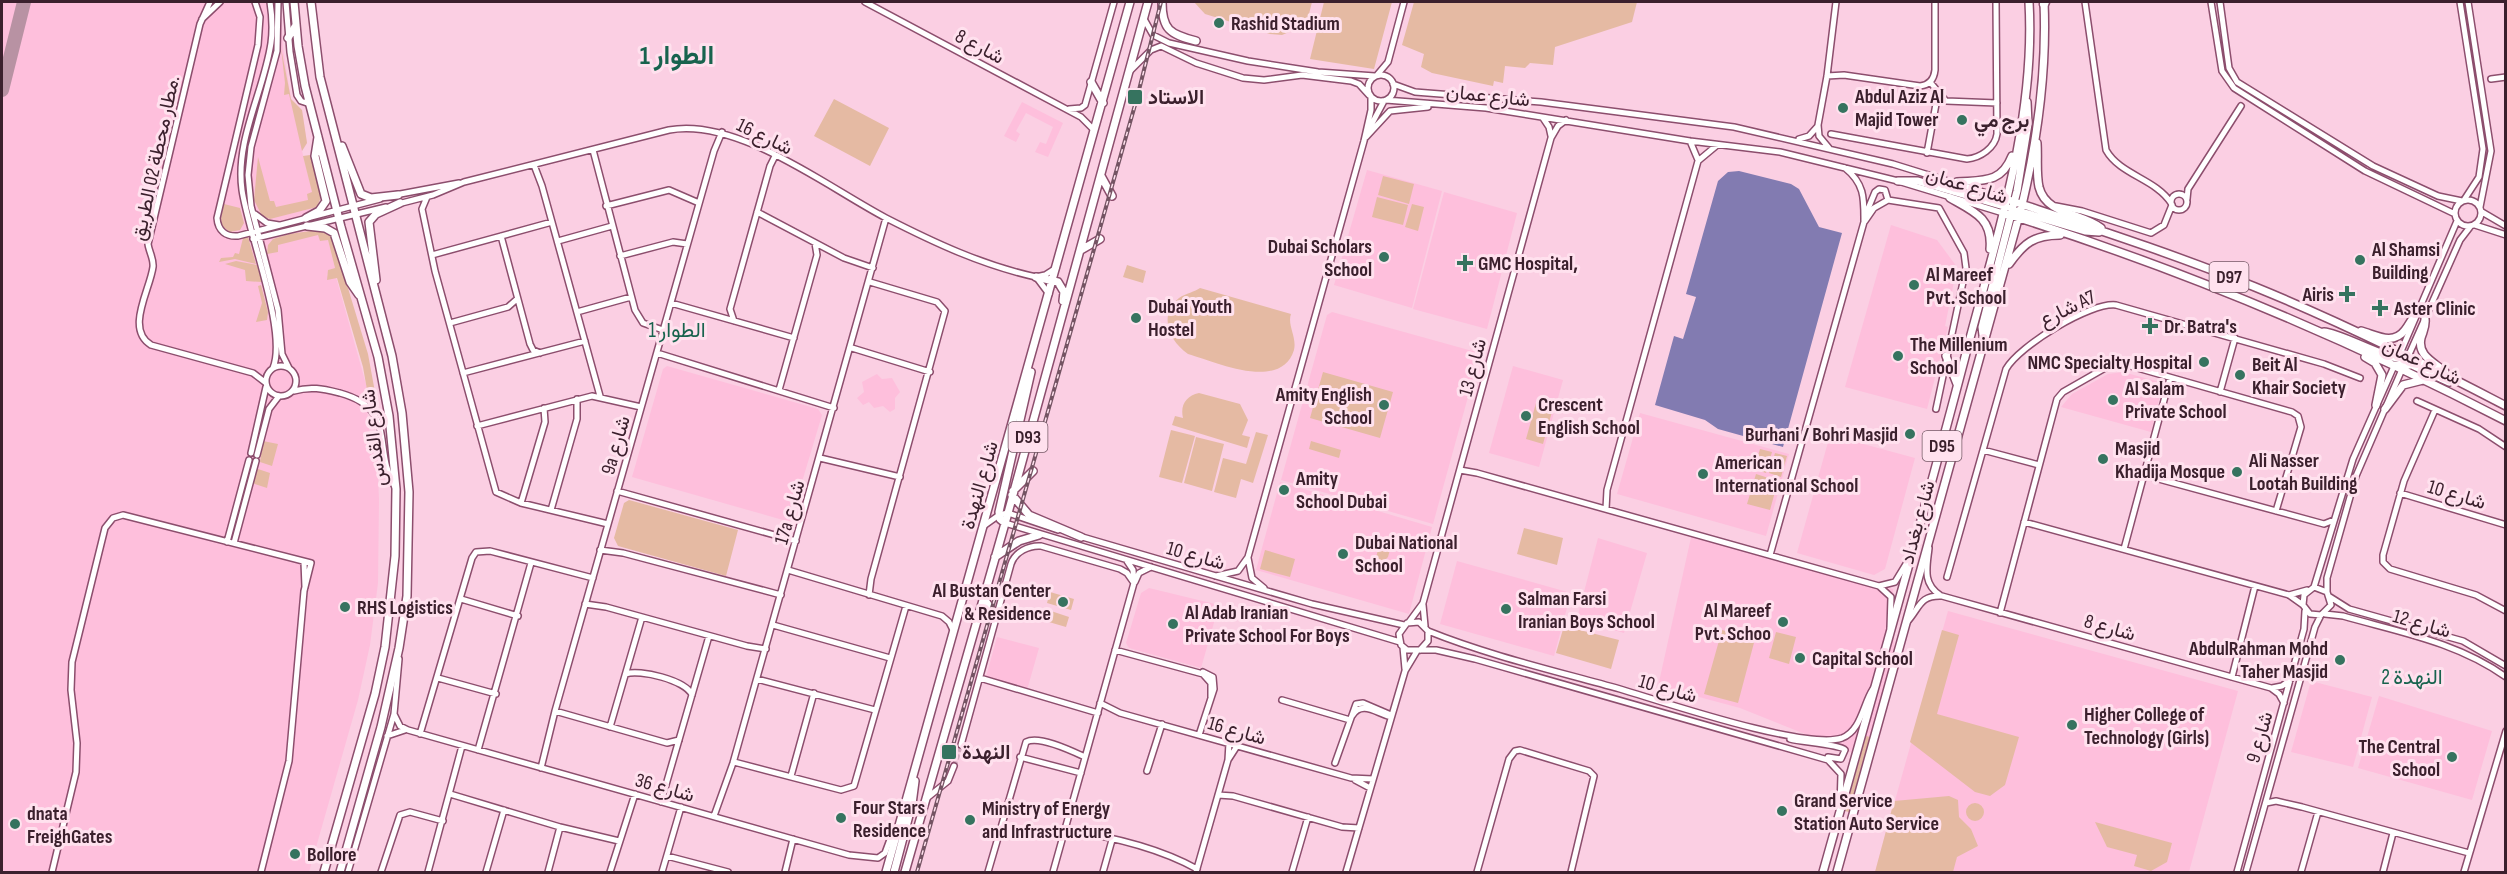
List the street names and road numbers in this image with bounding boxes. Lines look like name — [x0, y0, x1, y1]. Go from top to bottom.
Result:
street label: شارع 8 — [950, 24, 1008, 71]
street label: مطار محطة 02 الطريق. — [127, 73, 185, 243]
street label: شارع عمان — [1445, 80, 1531, 113]
street label: شارع 16 — [732, 113, 796, 162]
street label: شارع عمان — [1923, 162, 2010, 211]
road number: D97 — [2210, 262, 2248, 292]
street label: شارع A7 — [2035, 285, 2100, 334]
street label: شارع عمان — [2378, 333, 2465, 391]
street label: شارع 13 — [1454, 336, 1493, 399]
street label: شارع القدس — [356, 388, 393, 488]
street label: 9a شارع — [596, 413, 637, 478]
road number: D93 — [1008, 422, 1048, 452]
road number: D95 — [1922, 431, 1962, 461]
street label: شارع النهدة — [956, 438, 1005, 532]
street label: شارع 10 — [2425, 475, 2489, 516]
street label: 17a شارع — [769, 477, 812, 547]
street label: شارع بغداد — [1895, 478, 1942, 567]
street label: شارع 10 — [1164, 536, 1228, 577]
street label: شارع 12 — [2390, 604, 2453, 645]
street label: شارع 8 — [2081, 609, 2138, 648]
street label: شارع 10 — [1636, 669, 1700, 710]
street label: شارع 9 — [2241, 709, 2280, 766]
street label: شارع 16 — [1205, 711, 1268, 752]
street label: شارع 36 — [632, 768, 697, 809]

